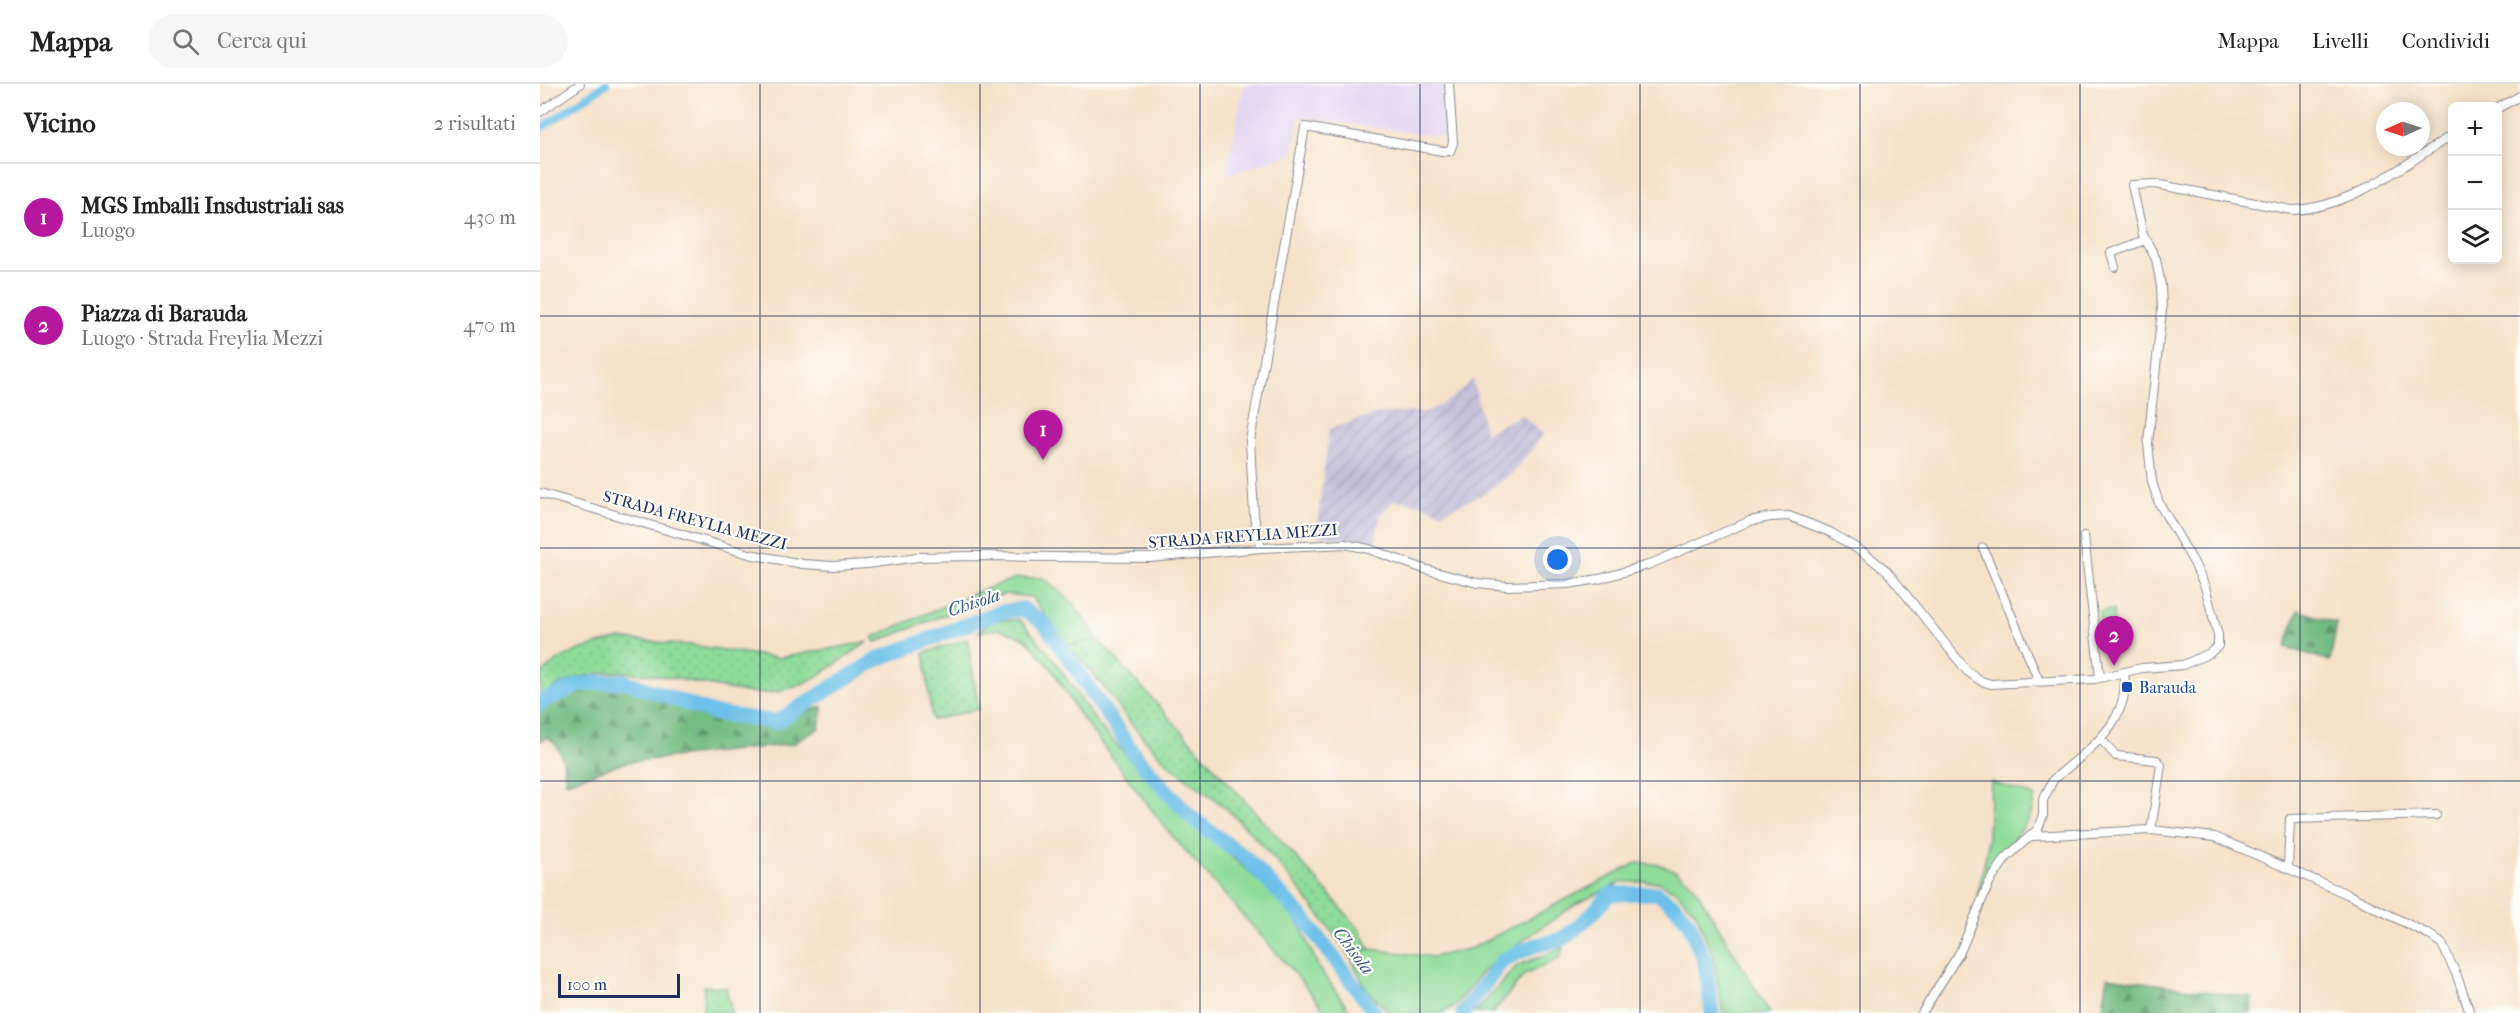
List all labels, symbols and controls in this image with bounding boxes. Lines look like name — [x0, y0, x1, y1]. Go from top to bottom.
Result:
search box — [148, 14, 568, 68]
text: Mappa — [30, 25, 112, 58]
icon: search — [169, 25, 202, 58]
text: Cerca qui — [217, 28, 307, 54]
text: Mappa — [2218, 29, 2279, 53]
text: Livelli — [2312, 29, 2369, 53]
text: Condividi — [2402, 29, 2490, 53]
north arrow — [2376, 102, 2430, 156]
map controls — [2448, 102, 2502, 264]
button: + — [2448, 102, 2502, 156]
text: Vicino — [24, 108, 96, 139]
text: 2 risultati — [433, 112, 516, 135]
button: − — [2448, 156, 2502, 210]
text: MGS Imballi Insdustriali sas — [81, 193, 344, 219]
text: 1 — [40, 206, 47, 229]
text: 430 m — [464, 206, 516, 229]
button: layers — [2448, 210, 2502, 264]
text: Luogo — [81, 219, 135, 242]
text: Piazza di Barauda — [81, 301, 247, 327]
text: 2 — [38, 314, 49, 337]
text: 470 m — [463, 314, 516, 337]
text: Luogo · Strada Freylia Mezzi — [81, 327, 323, 350]
pin: 1 — [1024, 410, 1062, 460]
street label: STRADA FREYLIA MEZZI — [601, 486, 789, 554]
street label: STRADA FREYLIA MEZZI — [1148, 520, 1338, 552]
your location — [1543, 545, 1572, 574]
water label: Chisola — [945, 585, 1003, 621]
pin: 2 — [2094, 616, 2134, 666]
place label: Barauda — [2139, 678, 2197, 697]
marker: Barauda — [2120, 680, 2134, 694]
water label: Chisola — [1328, 923, 1378, 979]
scale bar — [558, 971, 680, 998]
text: 100 m — [567, 975, 607, 994]

